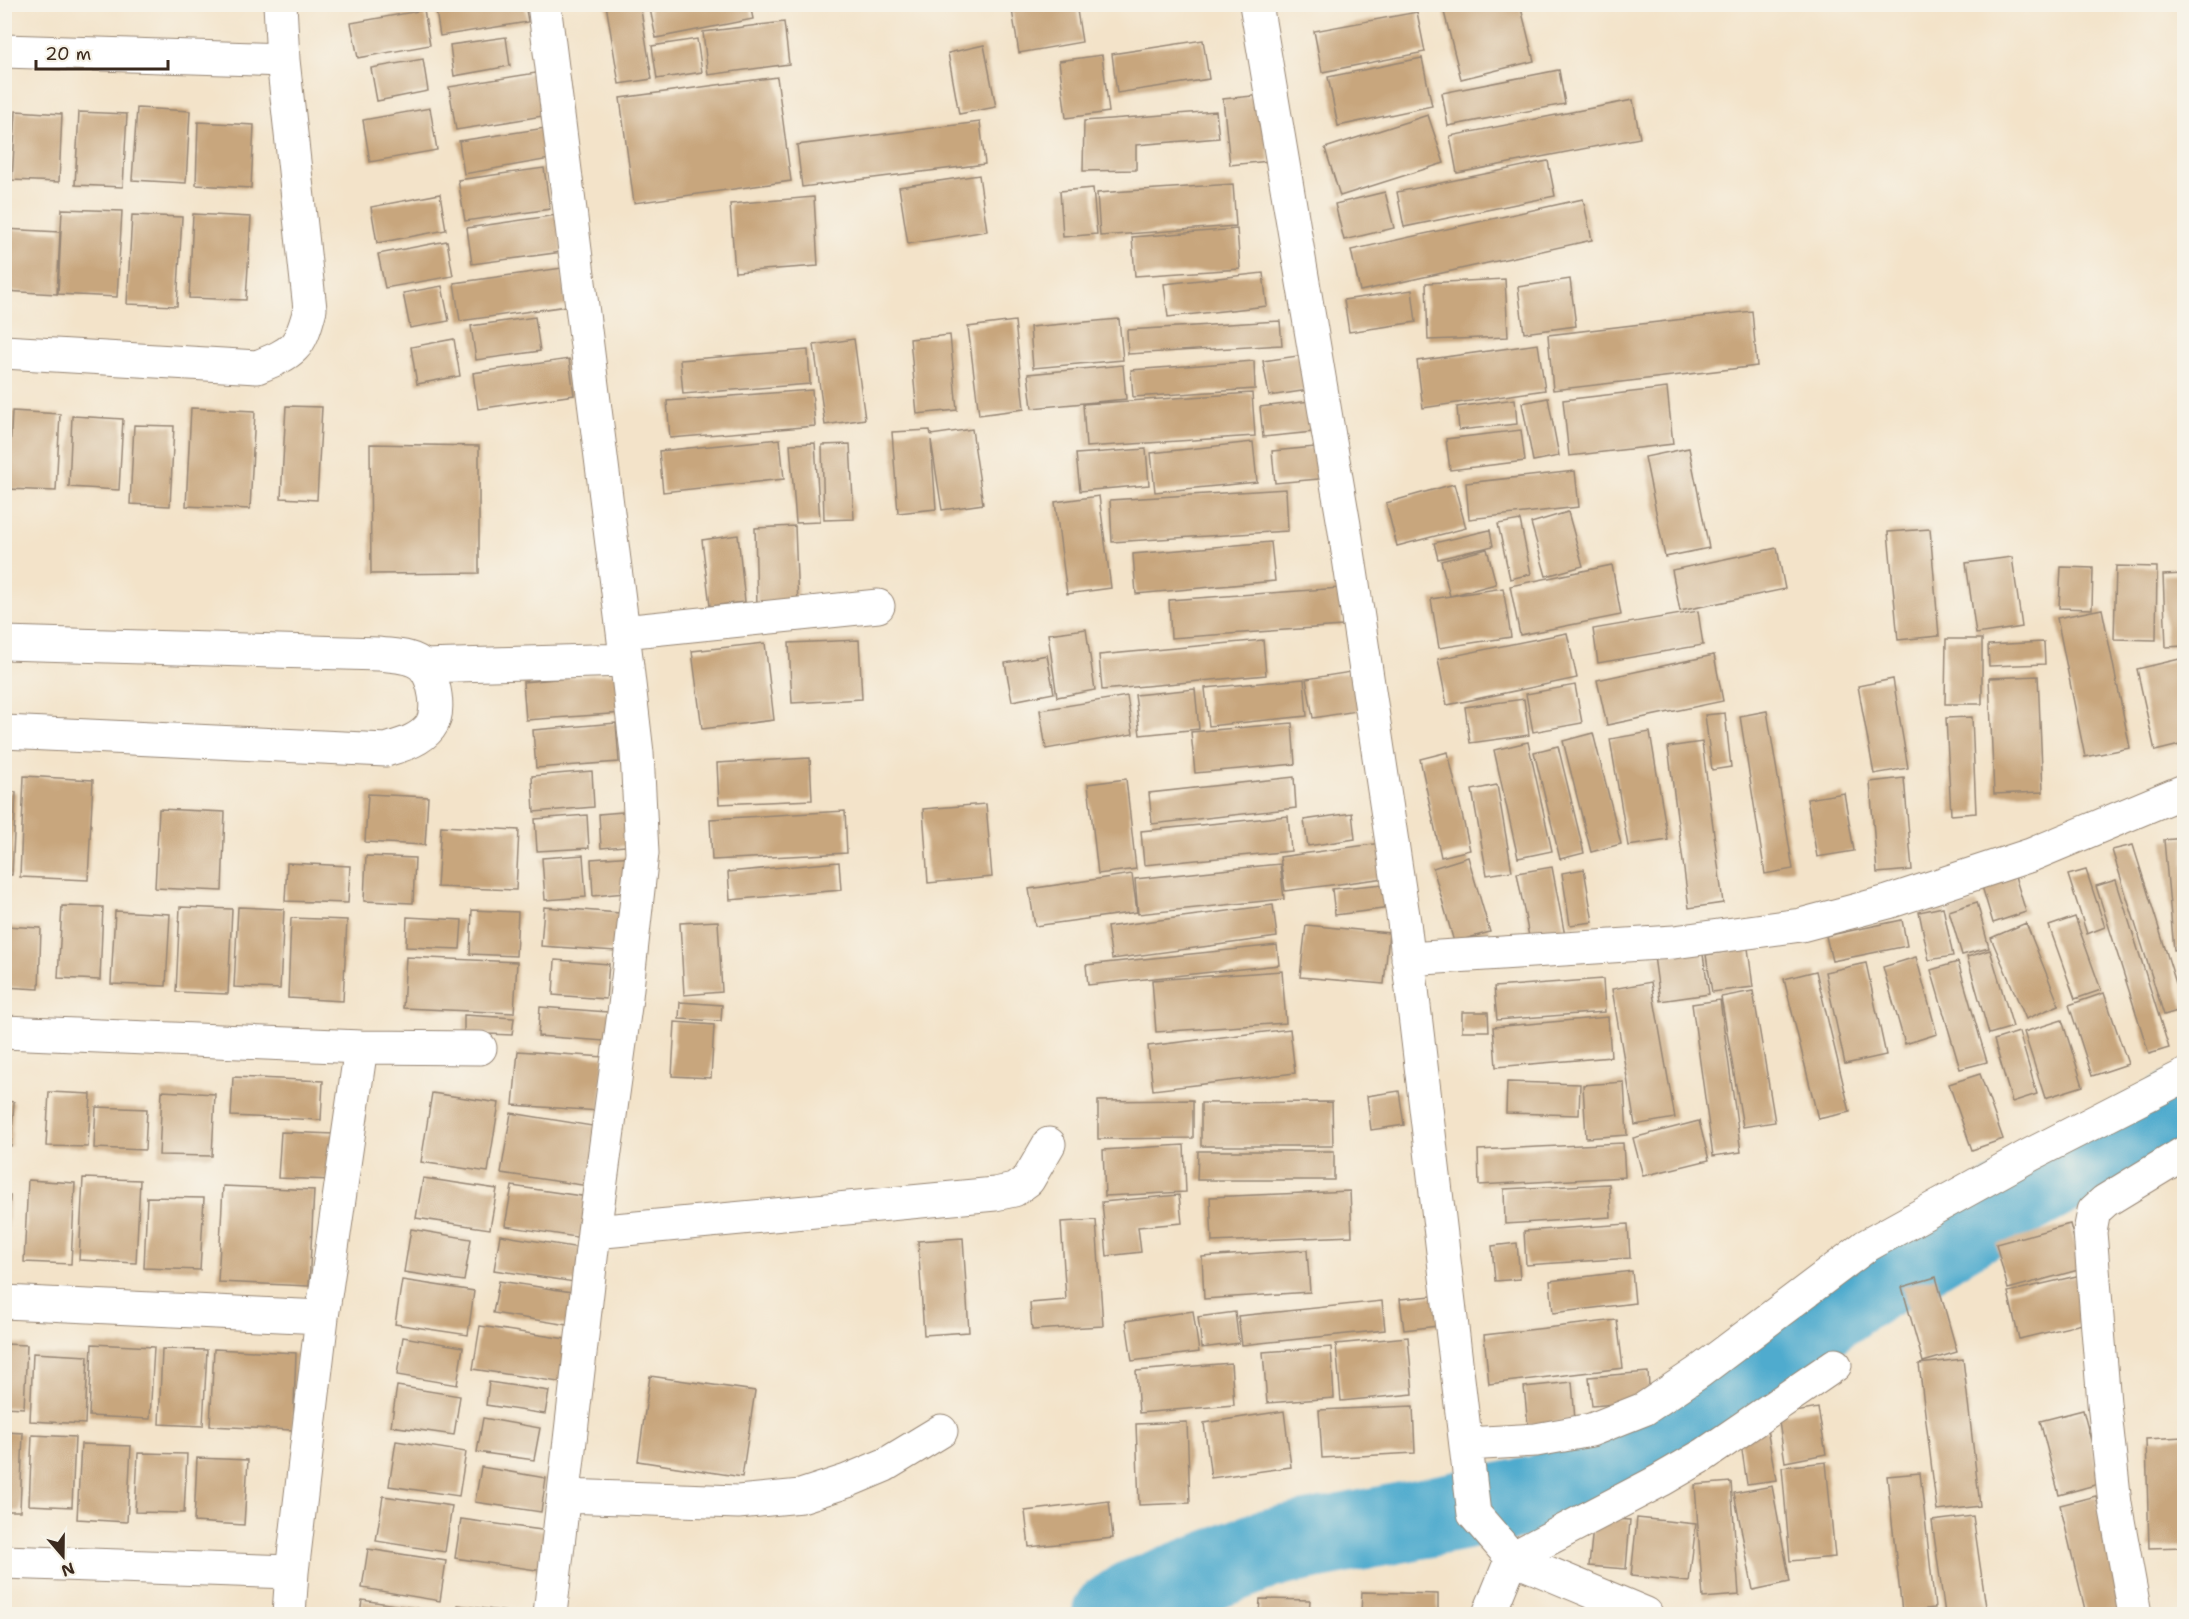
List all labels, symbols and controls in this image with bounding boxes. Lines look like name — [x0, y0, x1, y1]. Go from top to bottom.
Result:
scale bar — [36, 33, 168, 71]
text: 20 m — [45, 42, 91, 66]
north arrow — [33, 1526, 93, 1586]
text: N — [58, 1558, 78, 1582]

